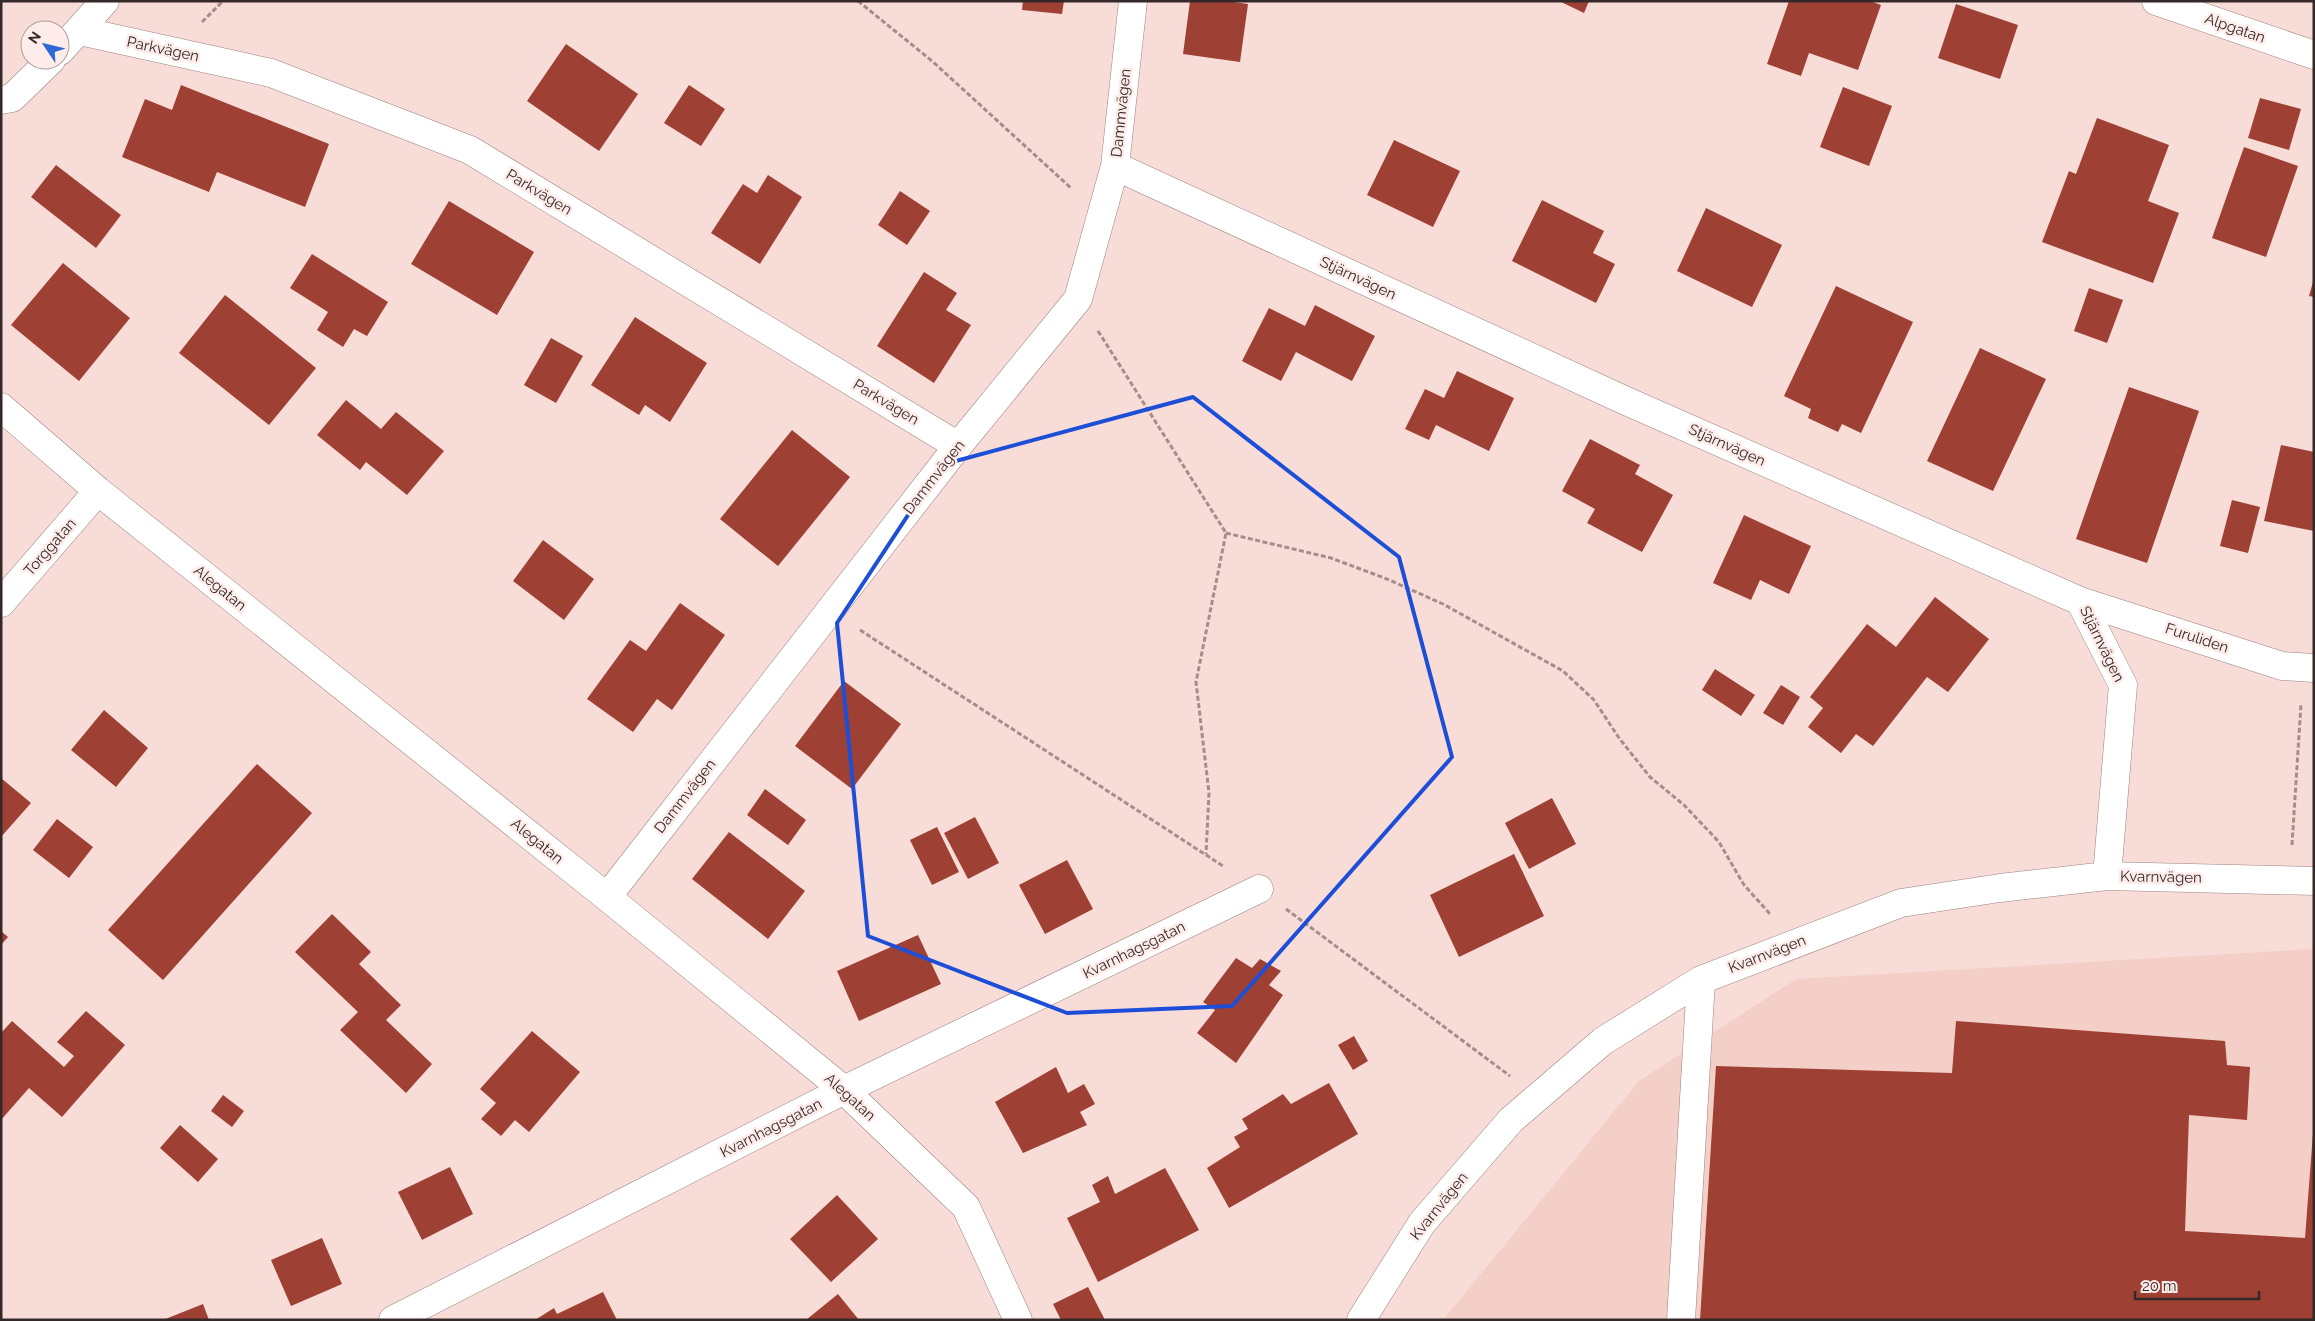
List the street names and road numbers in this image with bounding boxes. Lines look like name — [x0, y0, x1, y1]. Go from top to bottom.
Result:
street label: Alpgatan — [2202, 9, 2268, 47]
street label: Parkvägen — [125, 33, 201, 65]
street label: Dammvägen — [1107, 68, 1135, 158]
street label: Parkvägen — [503, 165, 575, 219]
street label: Stjärnvägen — [1317, 252, 1399, 304]
street label: Parkvägen — [850, 375, 922, 429]
street label: Stjärnvägen — [1686, 420, 1768, 470]
street label: Dammvägen — [899, 436, 969, 518]
street label: Torggatan — [20, 515, 80, 579]
street label: Alegatan — [190, 561, 250, 615]
street label: Stjärnvägen — [2076, 603, 2128, 685]
street label: Furuliden — [2163, 619, 2231, 657]
street label: Dammvägen — [650, 755, 720, 837]
street label: Alegatan — [507, 814, 567, 868]
street label: Kvarnvägen — [2120, 867, 2202, 887]
street label: Kvarnhagsgatan — [1080, 917, 1188, 983]
street label: Kvarnvägen — [1726, 931, 1808, 977]
street label: Alegatan — [821, 1069, 879, 1125]
street label: Kvarnhagsgatan — [717, 1095, 825, 1161]
street label: Kvarnvägen — [1406, 1169, 1472, 1243]

